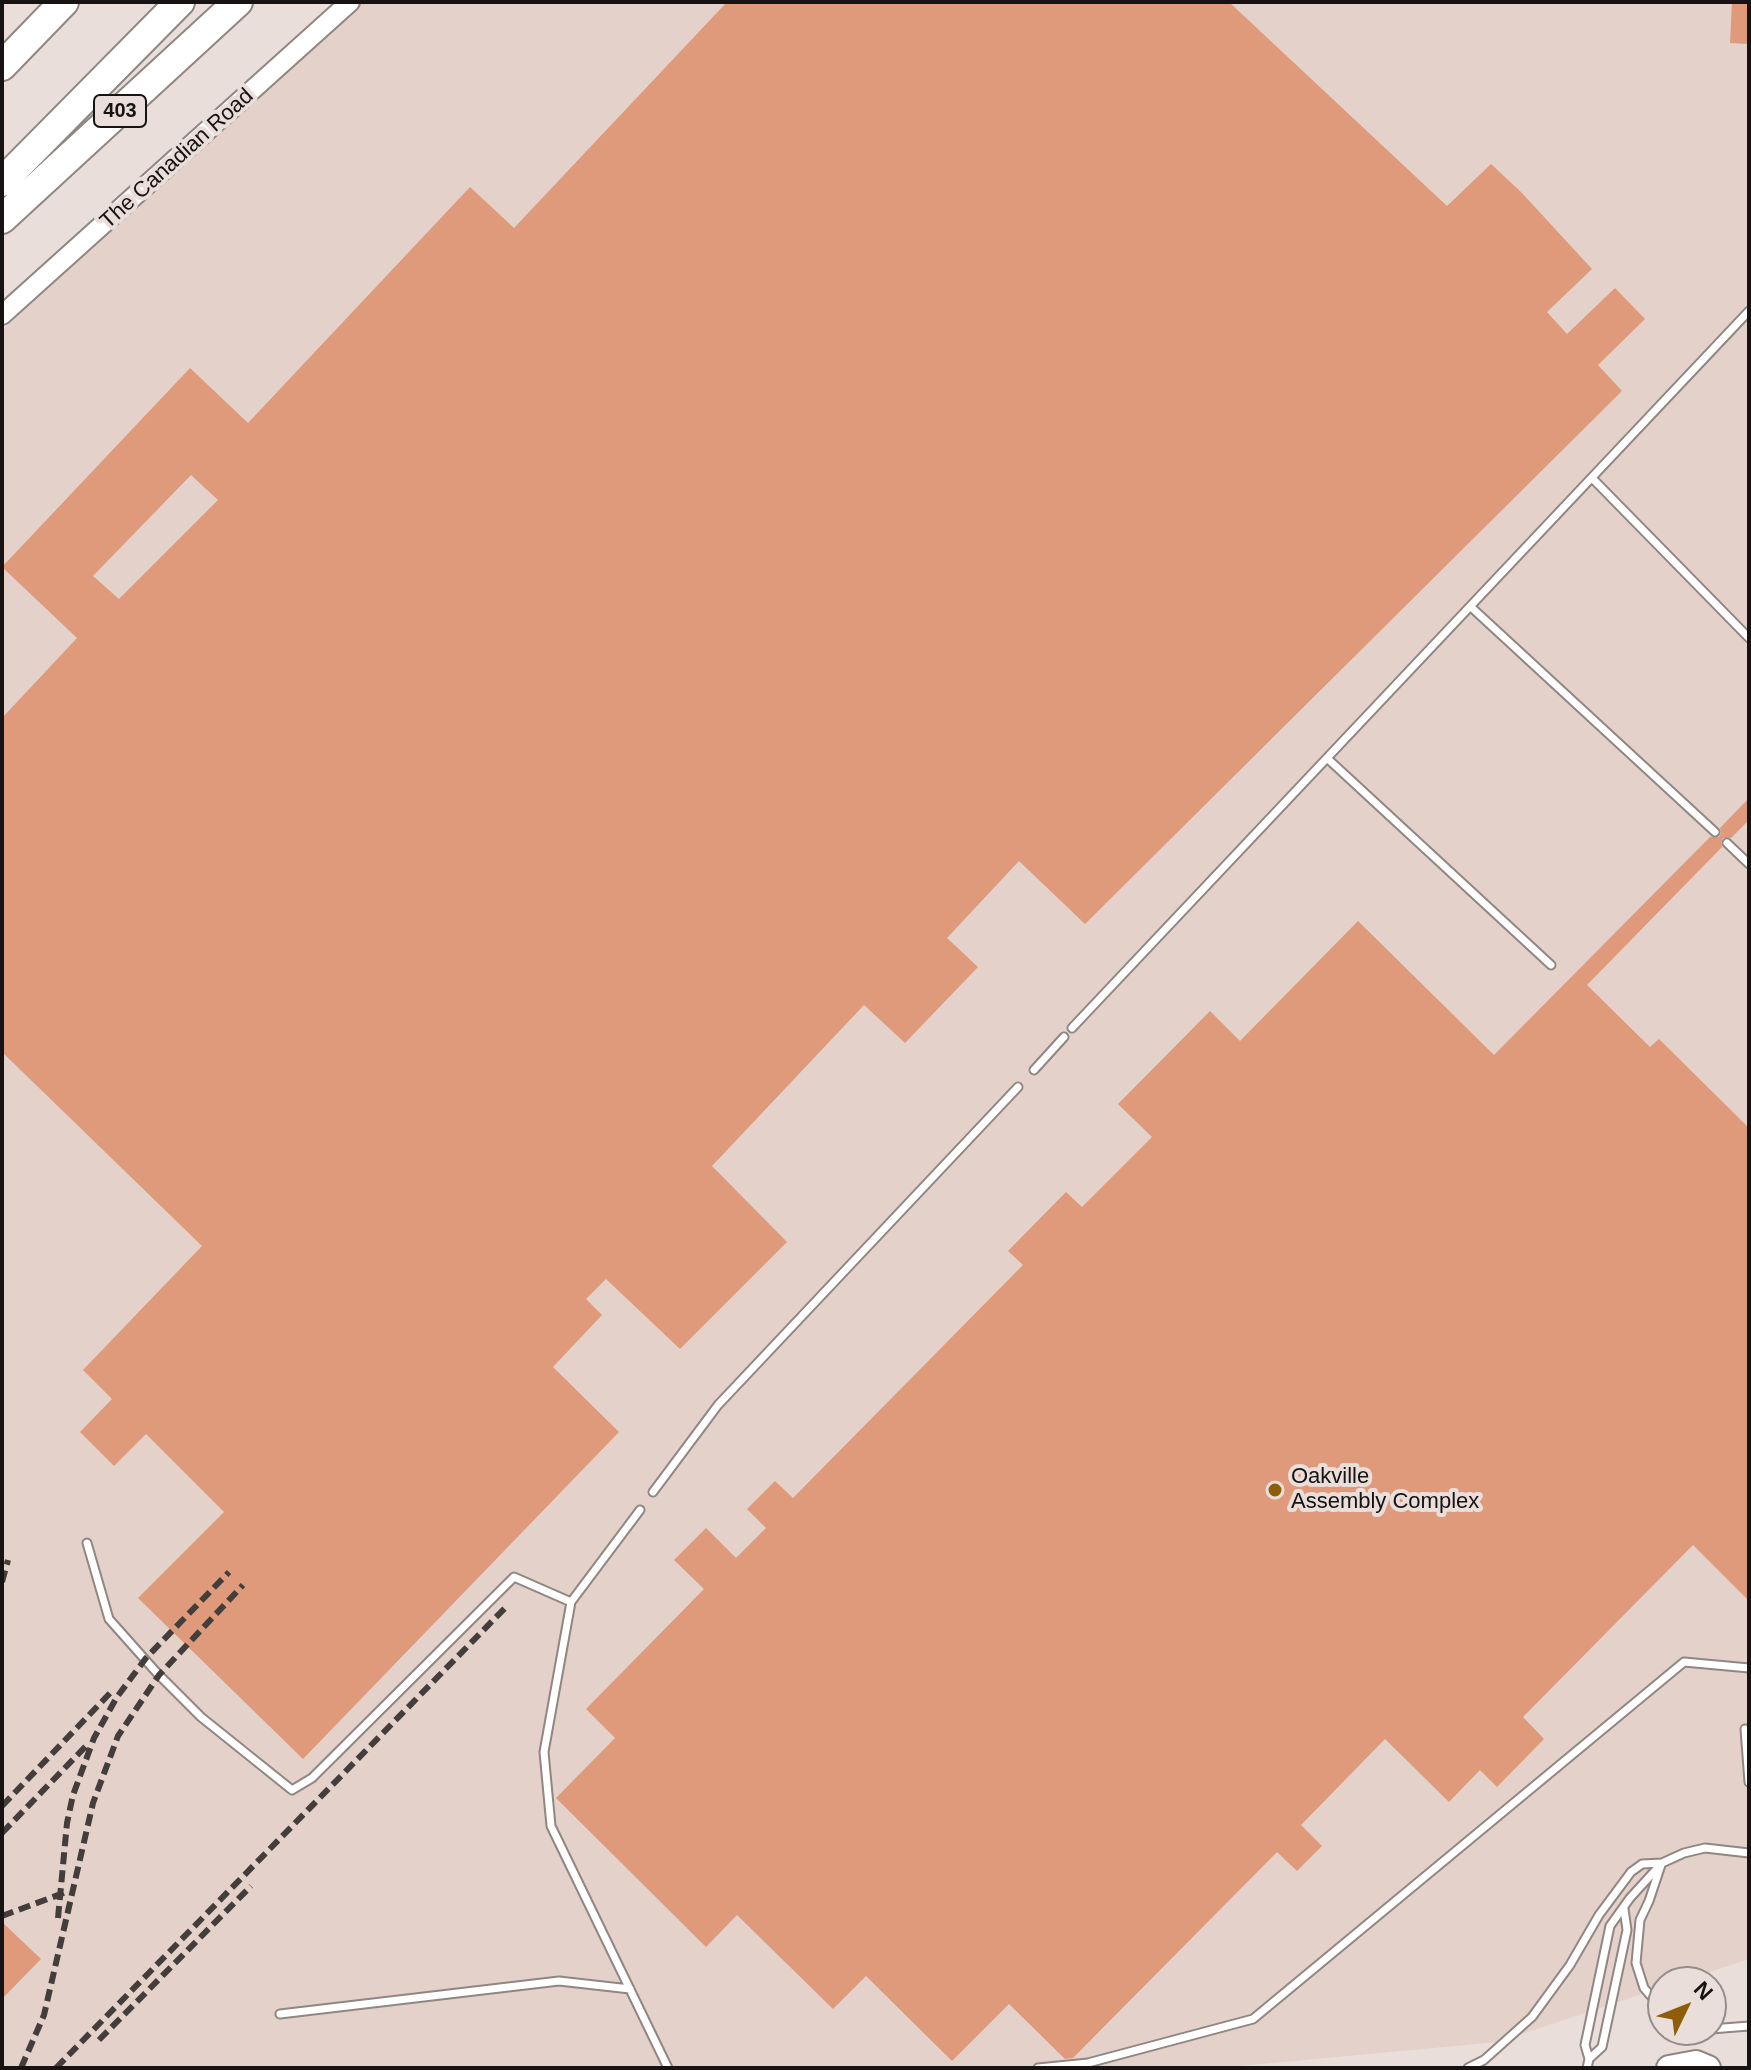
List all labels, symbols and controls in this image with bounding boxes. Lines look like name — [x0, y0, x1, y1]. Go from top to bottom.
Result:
street label: The Canadian Road — [95, 83, 259, 235]
road number: 403 — [94, 95, 146, 127]
place label: Oakville Assembly Complex — [1291, 1464, 1479, 1516]
marker: Oakville Assembly Complex — [1266, 1481, 1284, 1499]
north arrow — [1647, 1966, 1727, 2046]
text: N — [1689, 1976, 1718, 2005]

